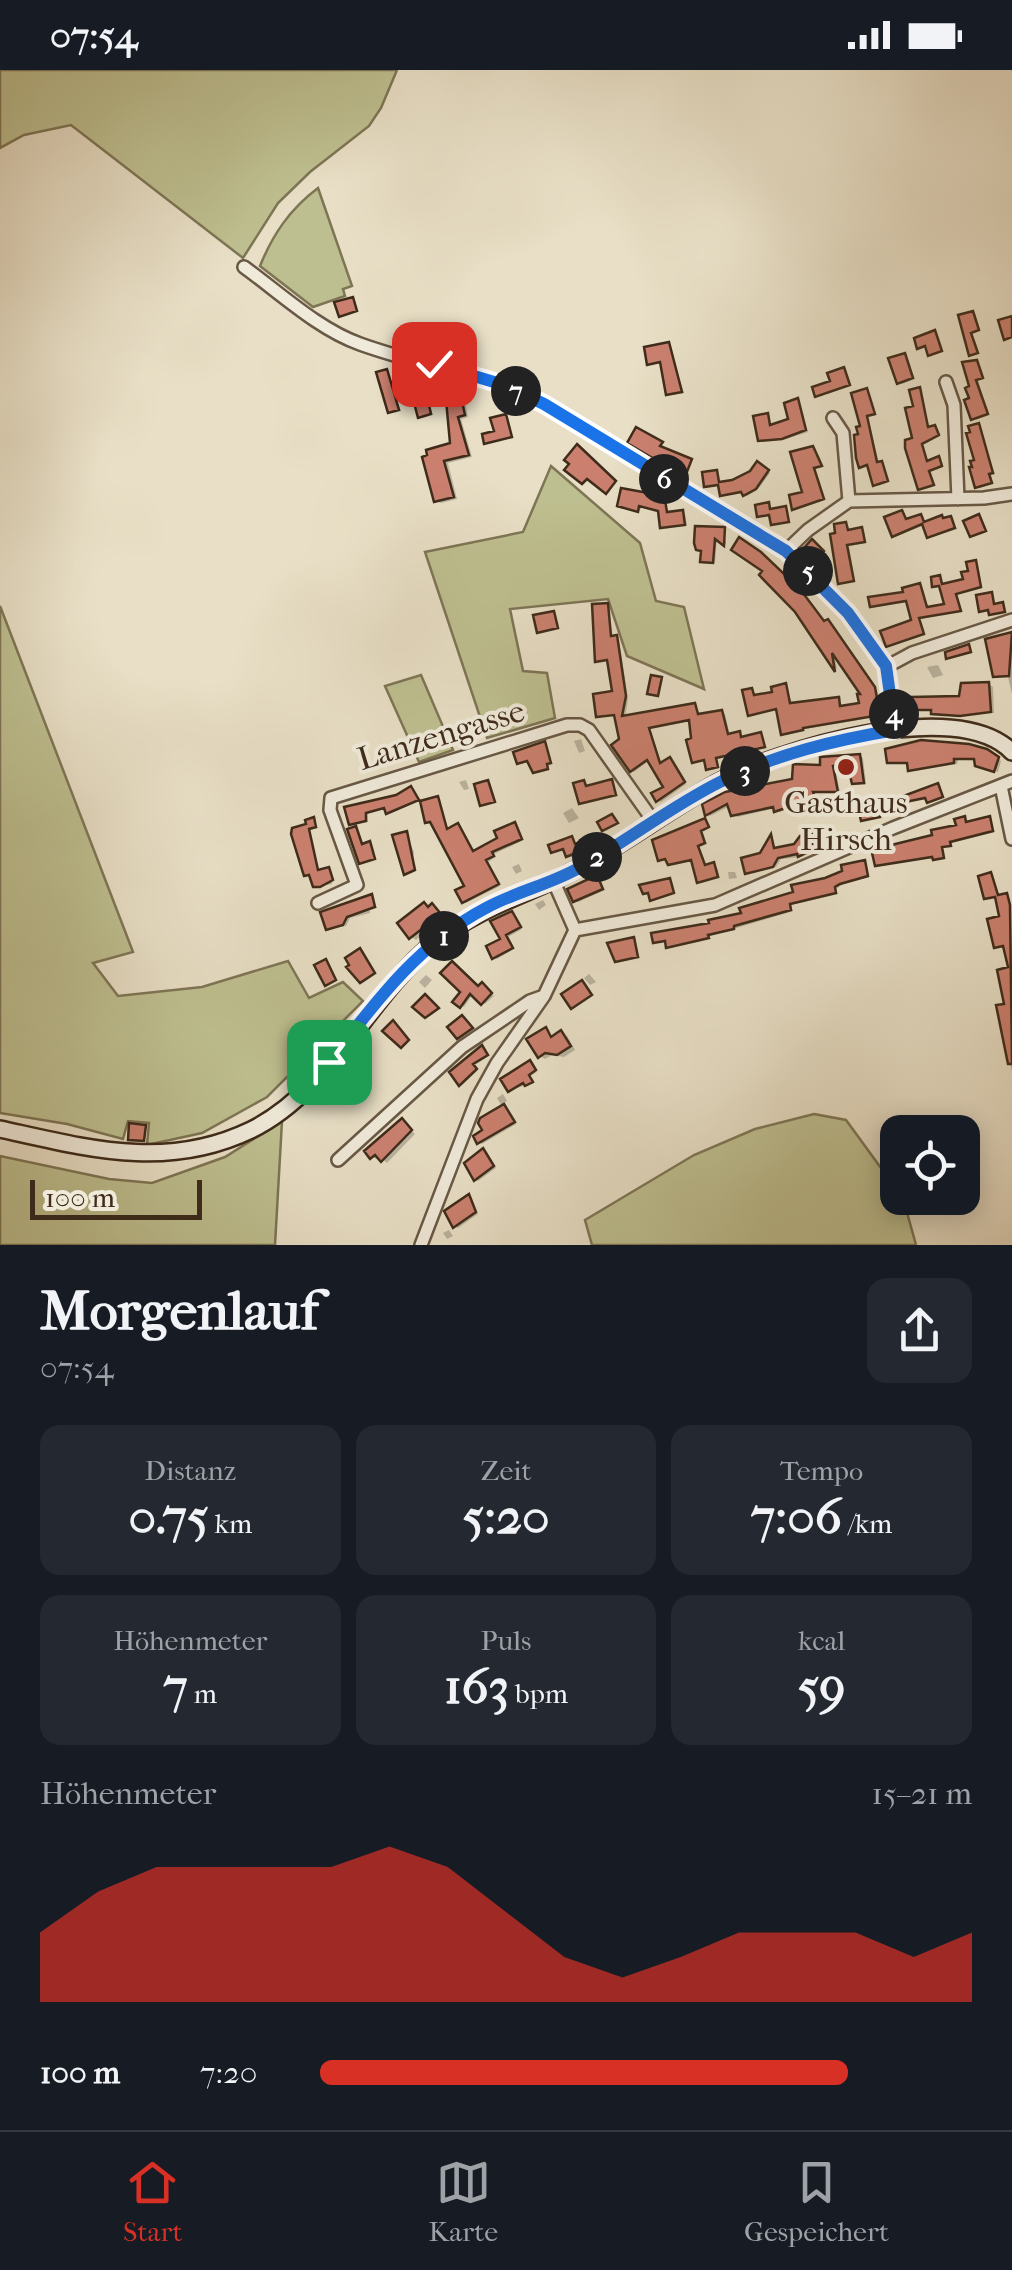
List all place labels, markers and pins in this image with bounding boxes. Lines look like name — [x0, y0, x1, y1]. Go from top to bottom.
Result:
pin — [392, 322, 477, 407]
pin: 7 — [491, 366, 541, 416]
pin: 6 — [639, 454, 689, 504]
pin: 5 — [783, 546, 833, 596]
pin: 4 — [869, 689, 919, 739]
pin: 3 — [720, 746, 770, 796]
marker: Gasthaus Hirsch — [835, 756, 857, 778]
place label: Gasthaus Hirsch — [784, 784, 908, 858]
pin: 2 — [572, 832, 622, 882]
pin: 1 — [419, 911, 469, 961]
pin — [287, 1020, 372, 1105]

